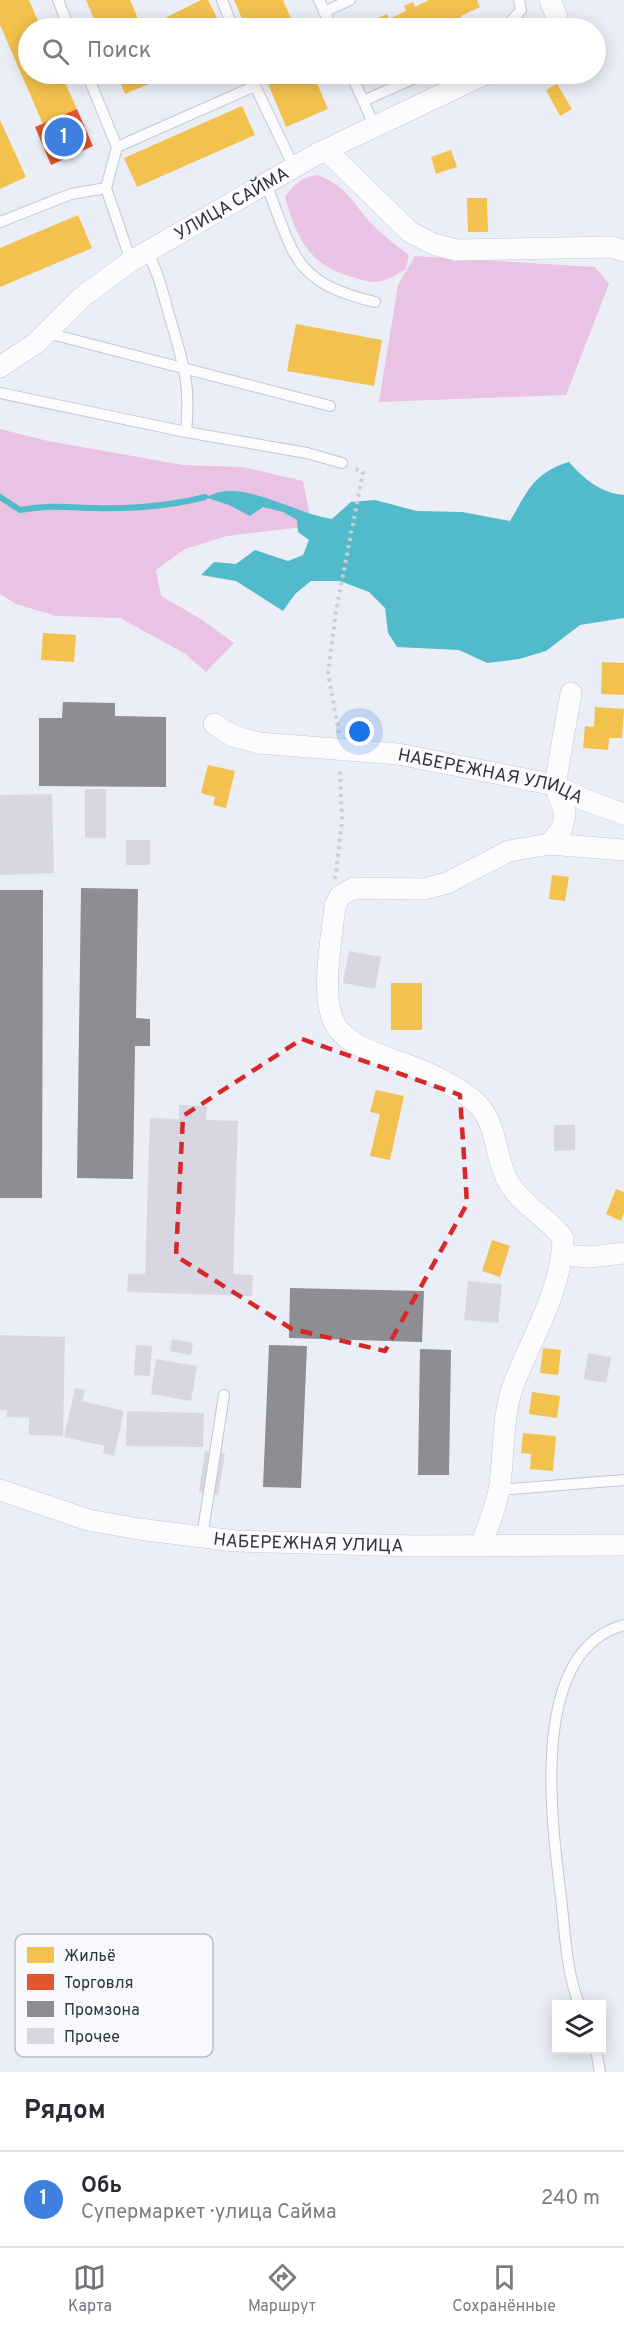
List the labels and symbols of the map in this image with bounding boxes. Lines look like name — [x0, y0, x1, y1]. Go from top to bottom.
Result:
pin: 1 — [44, 114, 84, 160]
street label: УЛИЦА САЙМА — [171, 163, 294, 246]
your location — [345, 717, 374, 746]
street label: НАБЕРЕЖНАЯ УЛИЦА — [396, 744, 587, 810]
street label: НАБЕРЕЖНАЯ УЛИЦА — [212, 1528, 404, 1559]
legend — [15, 1934, 213, 2057]
text: Жильё — [64, 1947, 116, 1967]
text: Торговля — [64, 1974, 134, 1994]
text: Промзона — [64, 2001, 140, 2021]
text: Прочее — [64, 2028, 120, 2048]

